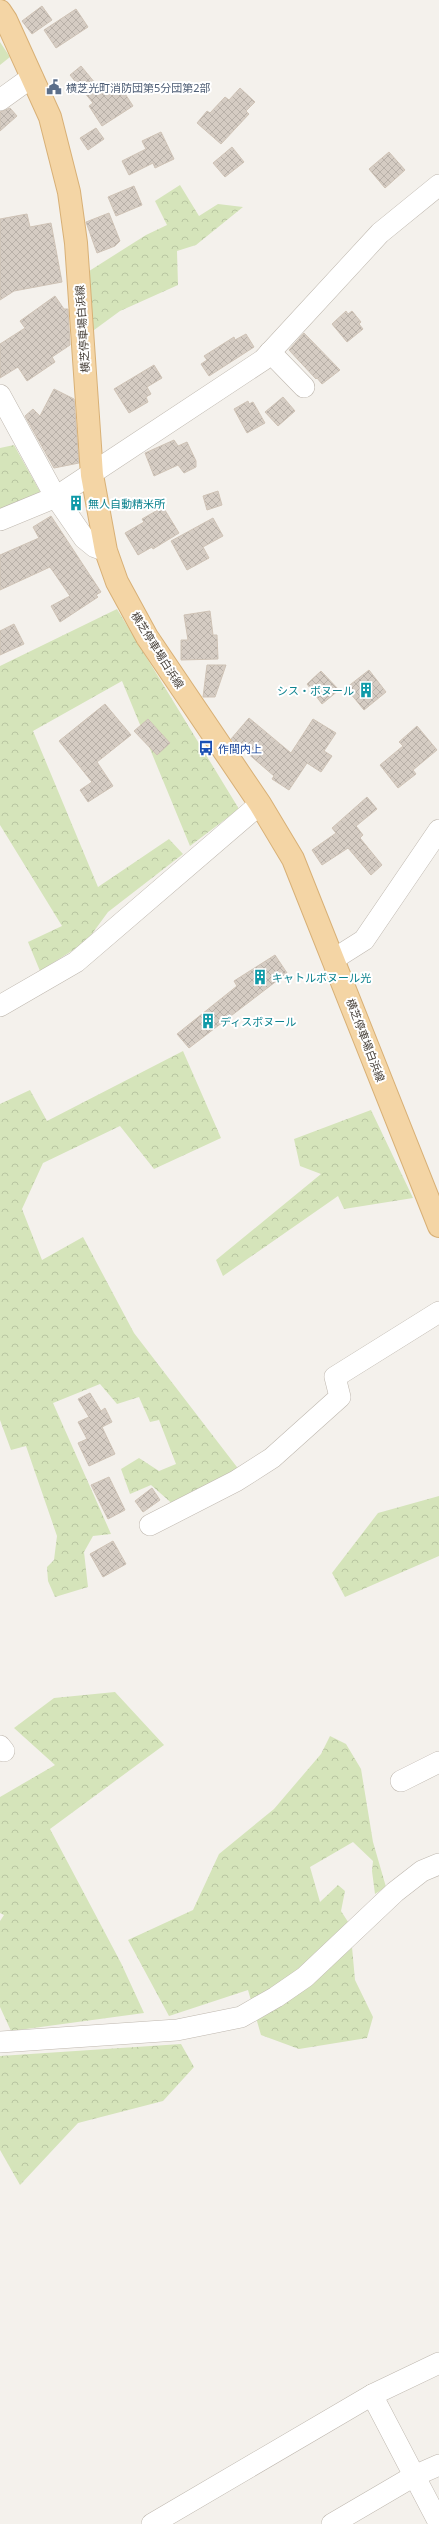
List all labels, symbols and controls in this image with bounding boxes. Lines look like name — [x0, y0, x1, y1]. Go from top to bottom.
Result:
public building icon: 横芝光町消防団第5分団第2部 — [45, 78, 63, 96]
place label: 横芝光町消防団第5分団第2部 — [66, 80, 211, 95]
street label: 横芝停車場白浜線 — [71, 285, 93, 373]
building icon: 無人自動精米所 — [67, 494, 85, 512]
place label: 無人自動精米所 — [88, 496, 166, 511]
street label: 横芝停車場白浜線 — [128, 609, 188, 691]
building icon: シス・ボヌール — [357, 681, 375, 699]
place label: シス・ボヌール — [277, 683, 354, 698]
bus stop icon: 作間内上 — [197, 739, 215, 757]
place label: 作間内上 — [218, 741, 262, 756]
building icon: キャトルボヌール光 — [251, 968, 269, 986]
place label: キャトルボヌール光 — [272, 970, 371, 985]
street label: 横芝停車場白浜線 — [343, 996, 389, 1084]
building icon: ディスボヌール — [199, 1012, 217, 1030]
place label: ディスボヌール — [220, 1014, 296, 1029]

